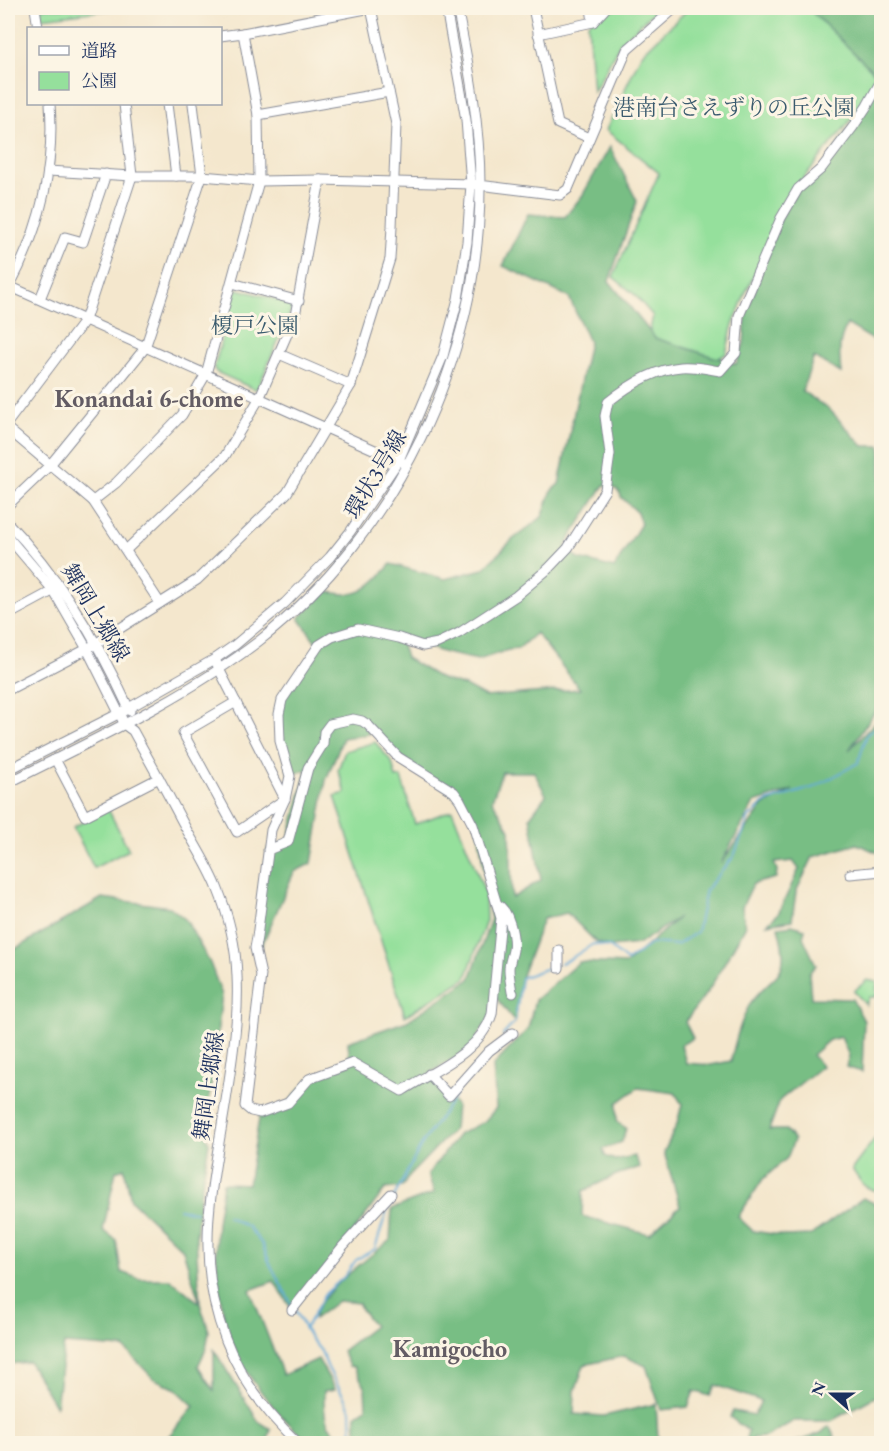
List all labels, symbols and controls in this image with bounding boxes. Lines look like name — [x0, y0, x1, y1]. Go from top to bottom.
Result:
legend — [27, 27, 222, 105]
text: 道路 — [81, 39, 117, 62]
text: 公園 — [81, 69, 117, 92]
park label: 港南台さえずりの丘公園 — [613, 93, 855, 122]
park label: 榎戸公園 — [211, 311, 299, 340]
district label: Konandai 6-chome — [55, 383, 243, 414]
street label: 環状3号線 — [338, 425, 413, 524]
street label: 舞岡上郷線 — [55, 558, 136, 667]
street label: 舞岡上郷線 — [186, 1030, 231, 1143]
district label: Kamigocho — [393, 1333, 507, 1365]
north arrow — [802, 1364, 862, 1424]
text: N — [806, 1379, 831, 1399]

